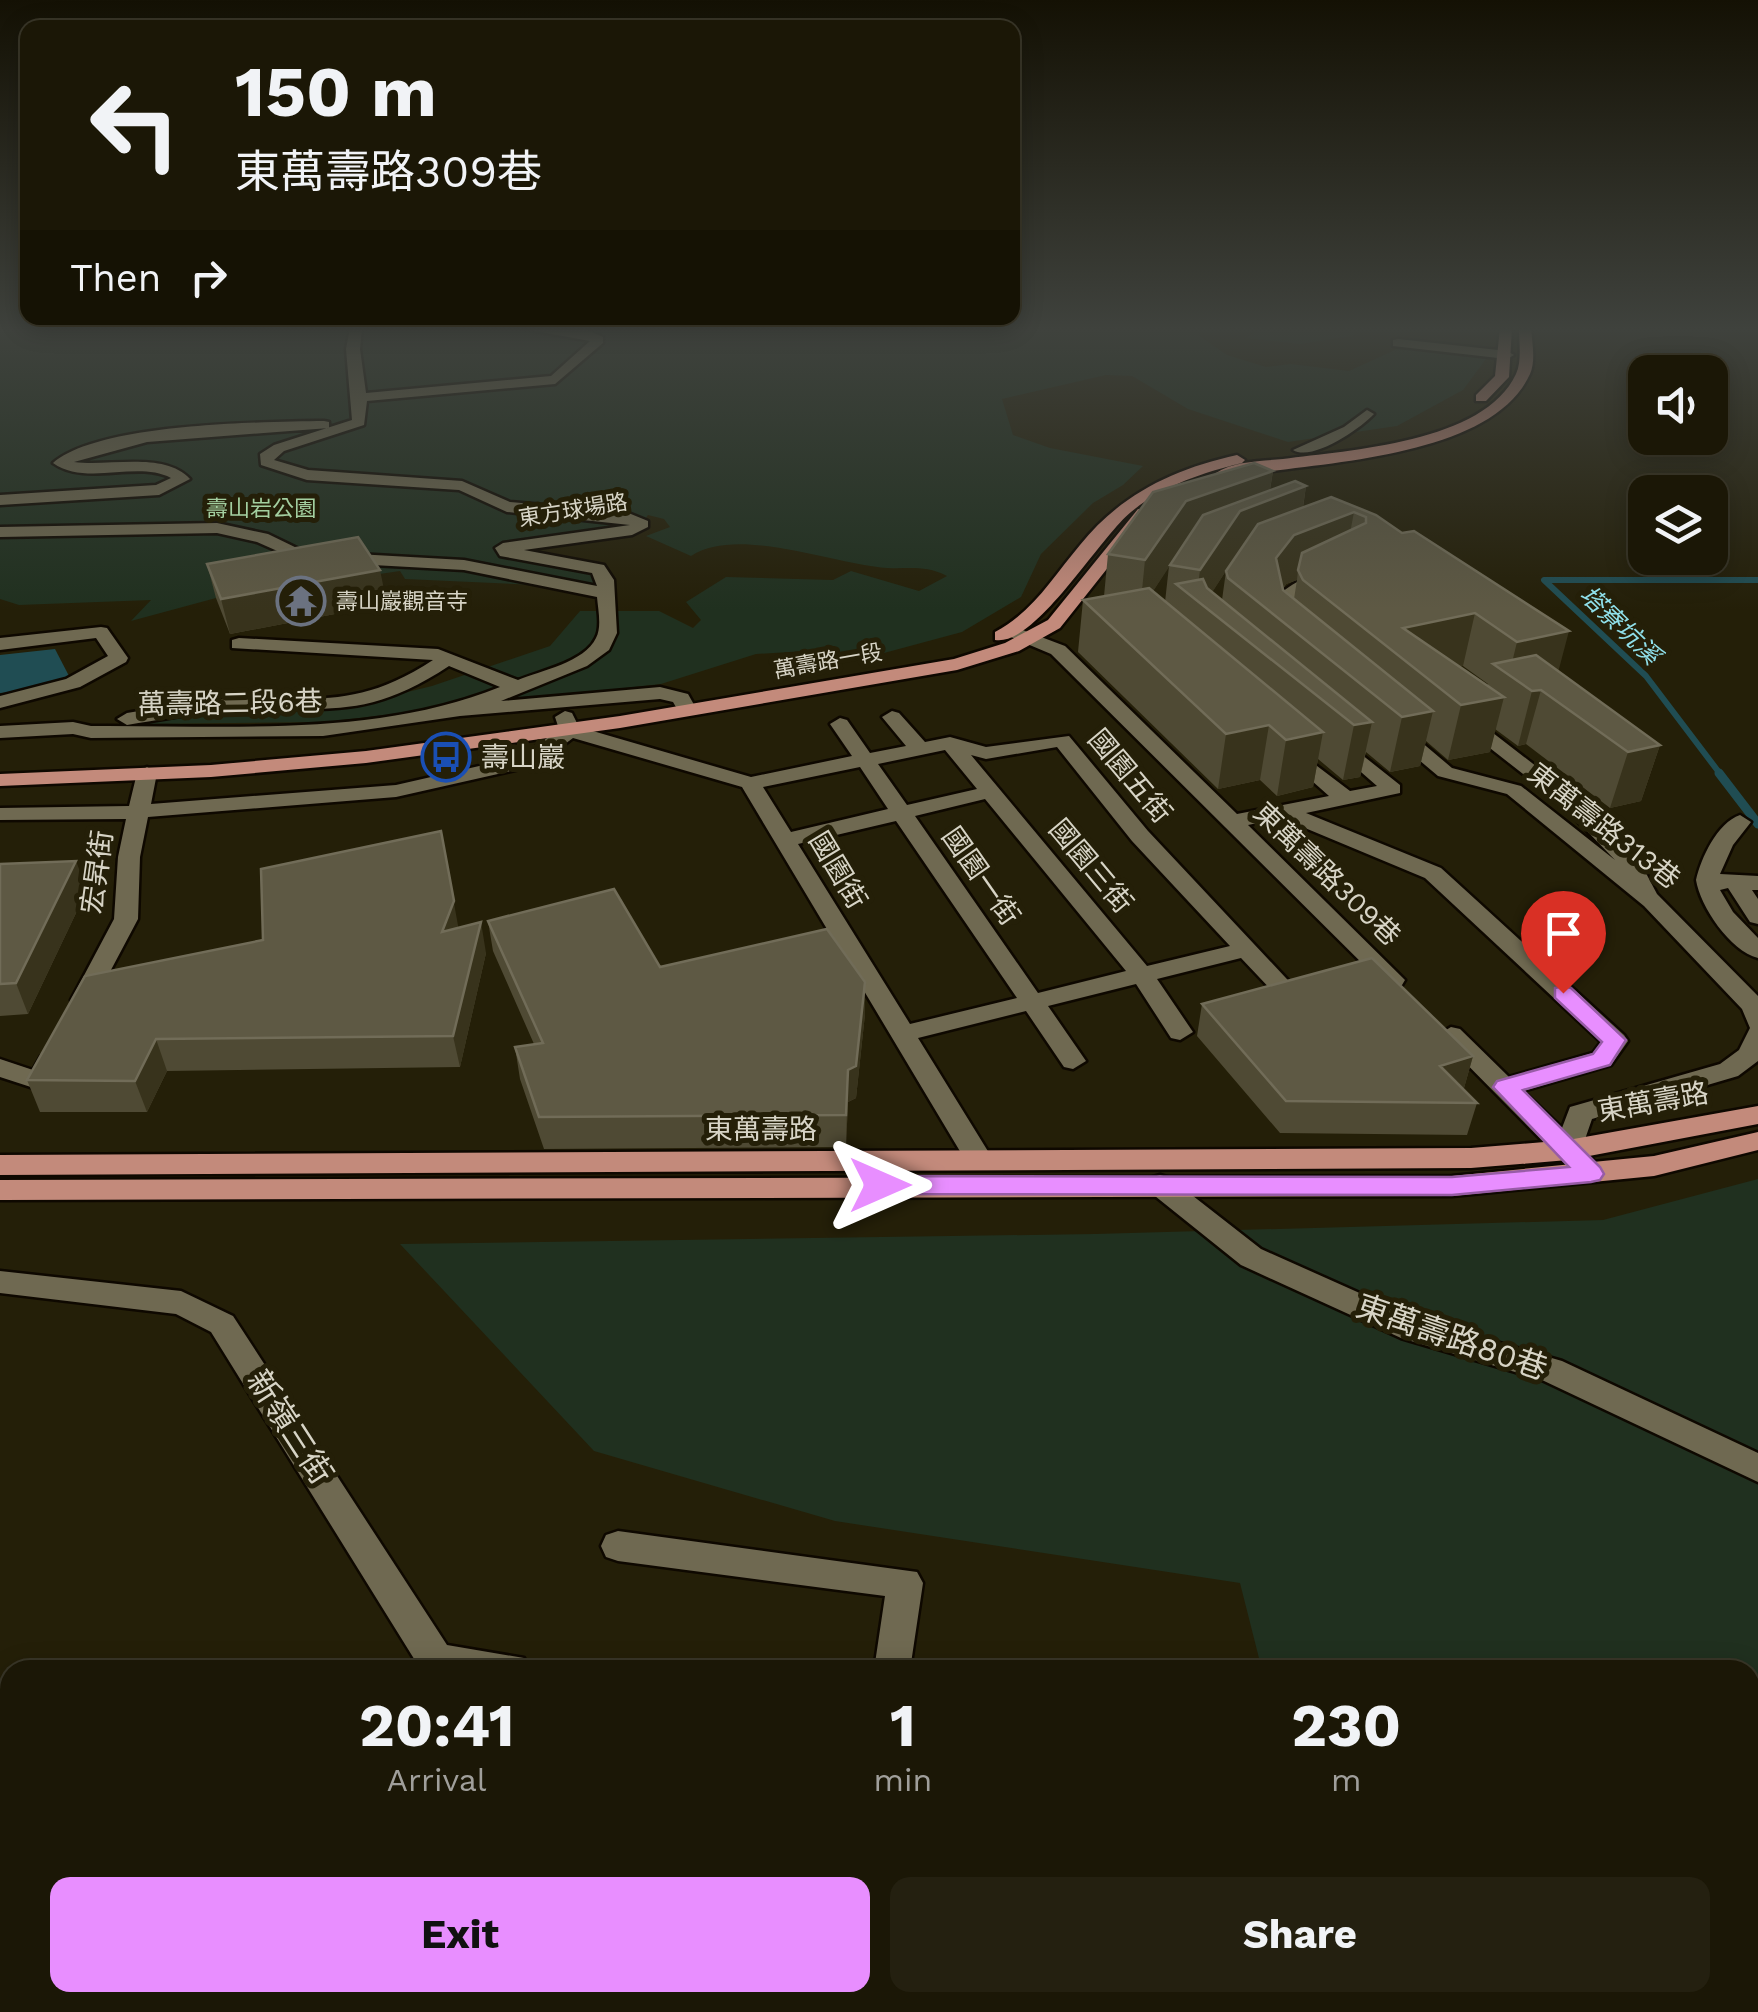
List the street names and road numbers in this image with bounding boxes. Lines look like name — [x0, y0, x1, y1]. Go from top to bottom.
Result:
street label: 東方球場路 — [517, 489, 629, 531]
street label: 萬壽路一段 — [772, 639, 884, 683]
street label: 萬壽路二段6巷 — [137, 685, 323, 721]
street label: 國園五街 — [1081, 722, 1179, 830]
street label: 東萬壽路313巷 — [1522, 756, 1686, 896]
street label: 東萬壽路309巷 — [1247, 796, 1407, 952]
street label: 國園三街 — [1042, 812, 1140, 920]
street label: 國園一街 — [935, 821, 1027, 931]
street label: 國園街 — [802, 825, 874, 915]
street label: 宏昇街 — [75, 828, 119, 916]
street label: 東萬壽路 — [1595, 1076, 1711, 1128]
street label: 東萬壽路 — [705, 1113, 817, 1146]
street label: 東萬壽路80巷 — [1351, 1287, 1553, 1387]
street label: 新嶺三街 — [239, 1363, 341, 1491]

